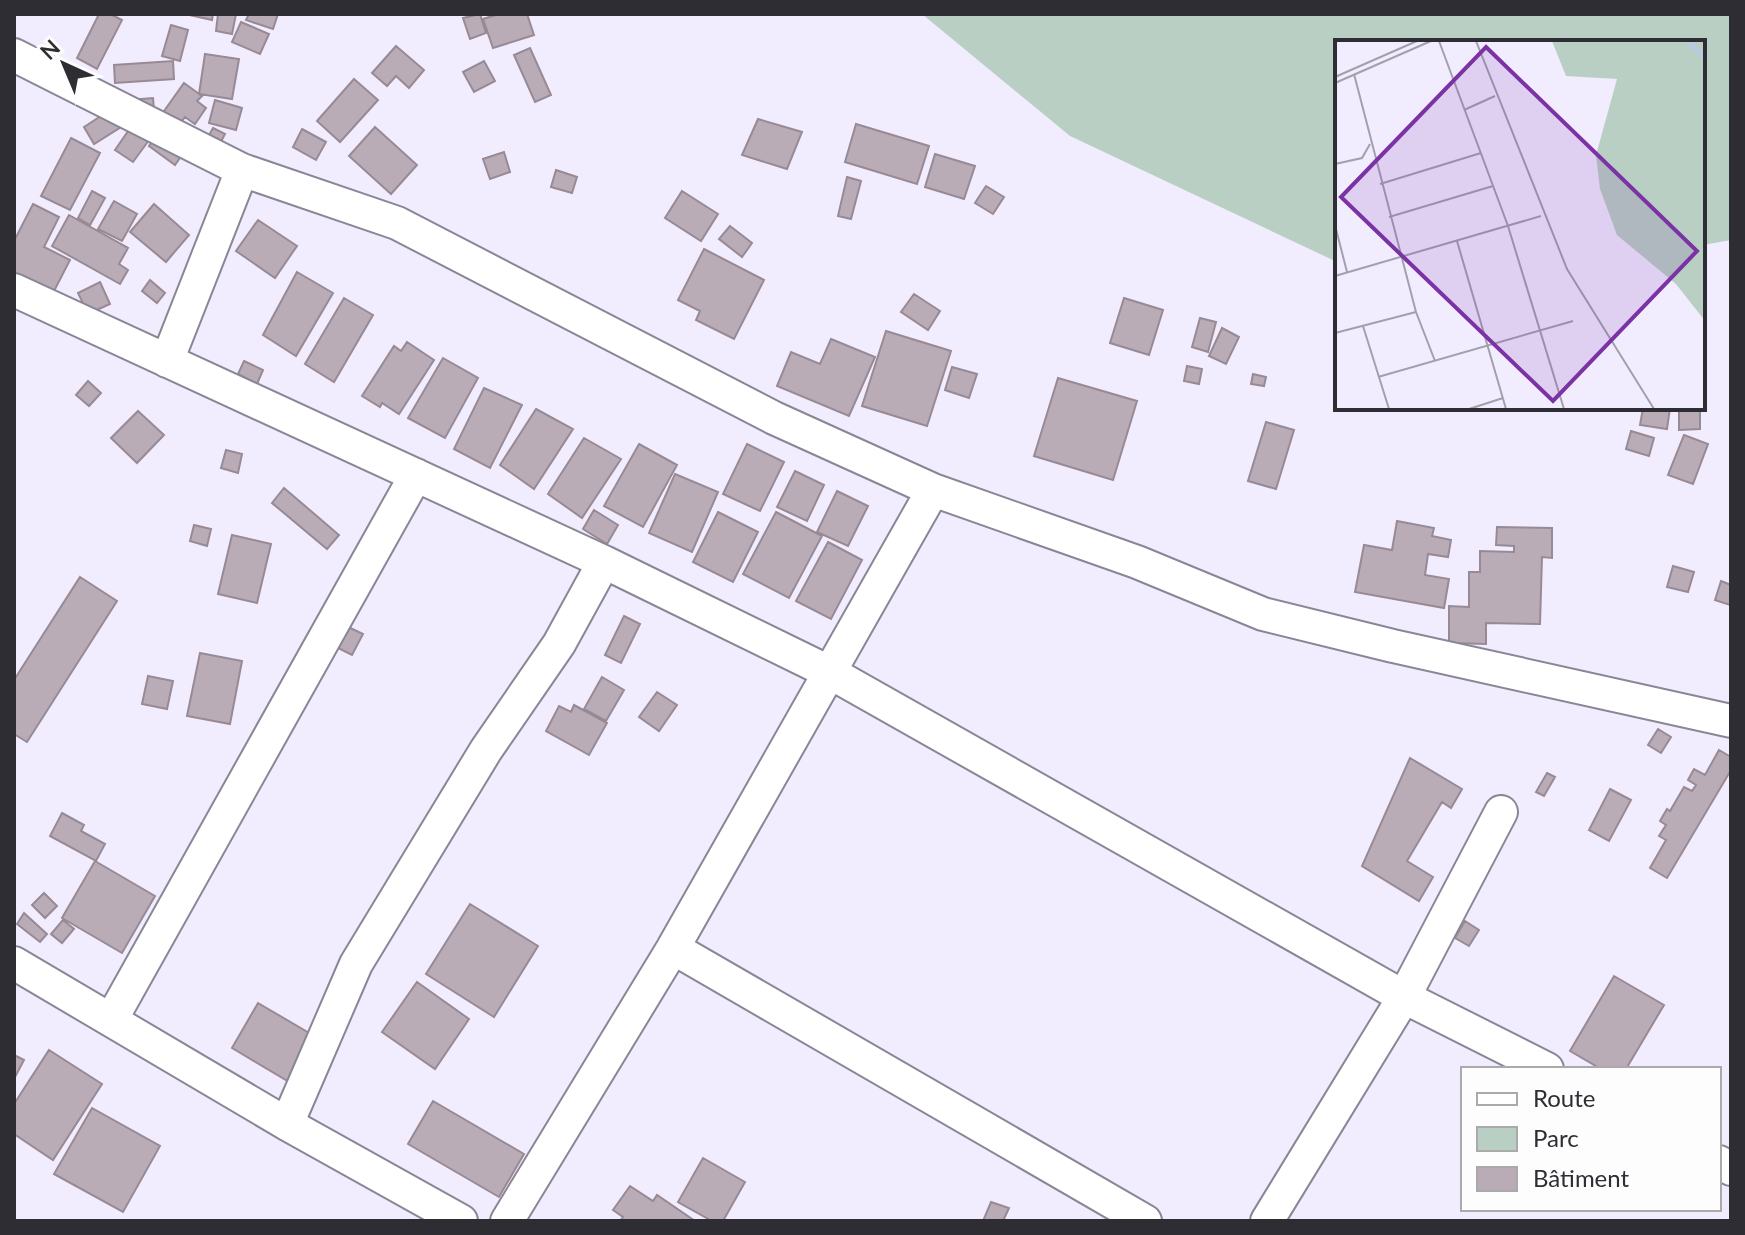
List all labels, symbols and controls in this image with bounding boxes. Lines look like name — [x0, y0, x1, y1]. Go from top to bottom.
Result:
north arrow — [24, 24, 104, 104]
text: N — [34, 34, 65, 65]
inset map — [1335, 40, 1705, 410]
legend — [1461, 1067, 1721, 1211]
text: Route — [1533, 1083, 1595, 1112]
text: Parc — [1533, 1123, 1579, 1152]
text: Bâtiment — [1533, 1163, 1630, 1192]

